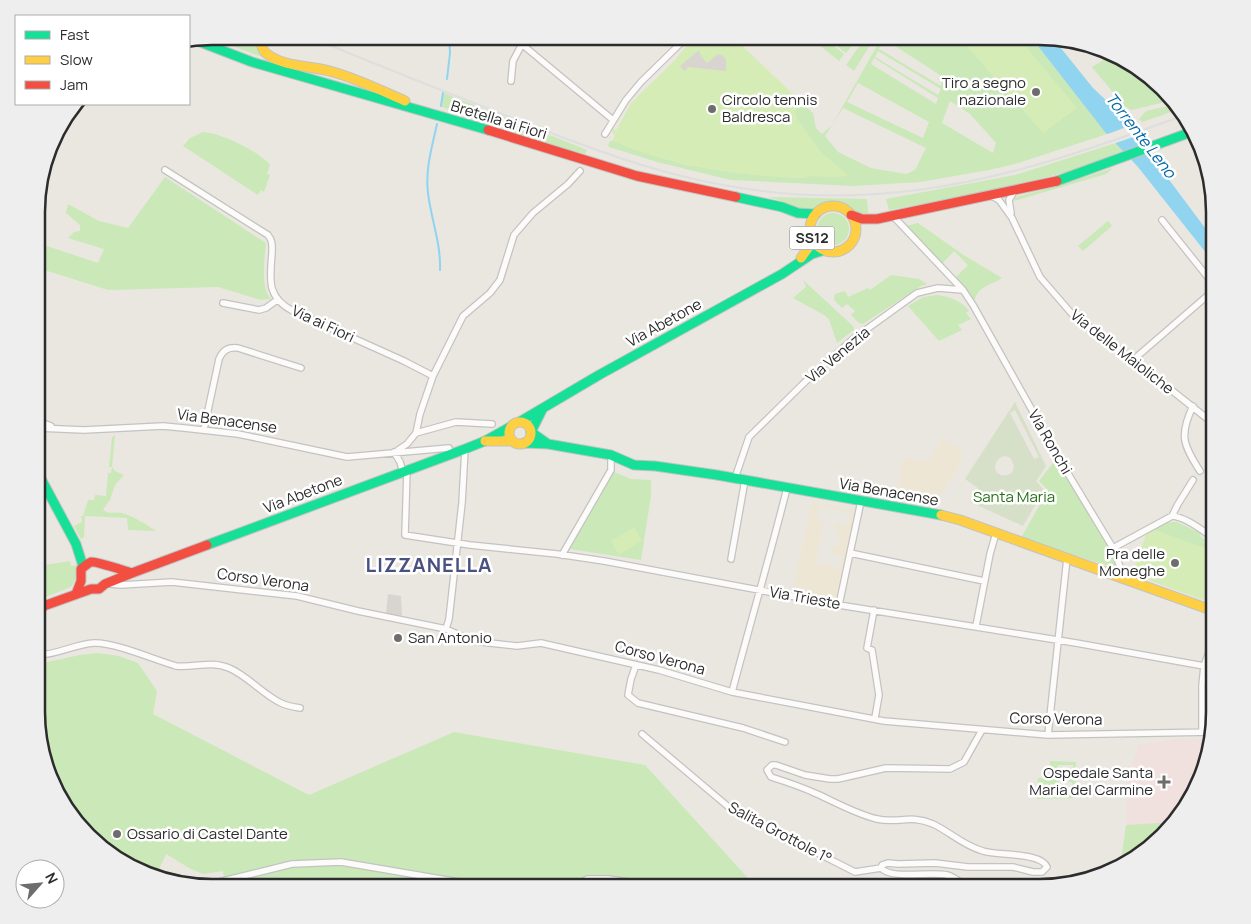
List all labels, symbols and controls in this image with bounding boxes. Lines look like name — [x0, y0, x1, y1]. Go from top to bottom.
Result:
legend — [15, 15, 190, 105]
text: Fast — [60, 24, 89, 45]
text: Slow — [60, 49, 93, 70]
place label: Tiro a segno nazionale — [942, 72, 1026, 110]
text: Jam — [60, 74, 88, 95]
marker: Tiro a segno nazionale — [1030, 86, 1042, 98]
water label: Torrente Leno — [1101, 88, 1182, 183]
place label: Circolo tennis Baldresca — [722, 89, 817, 127]
street label: Bretella ai Fiori — [448, 95, 550, 144]
marker: Circolo tennis Baldresca — [706, 103, 718, 115]
road number: SS12 — [790, 227, 834, 250]
street label: Via Abetone — [622, 293, 705, 352]
street label: Via ai Fiori — [288, 300, 358, 347]
street label: Via delle Maioliche — [1066, 304, 1179, 399]
street label: Via Venezia — [801, 322, 874, 388]
street label: Via Benacense — [176, 403, 279, 438]
street label: Via Ronchi — [1023, 406, 1077, 478]
street label: Via Abetone — [260, 469, 346, 518]
street label: Via Benacense — [838, 472, 941, 511]
park label: Santa Maria — [973, 486, 1055, 507]
place label: Pra delle Moneghe — [1099, 543, 1165, 581]
district label: LIZZANELLA — [365, 551, 493, 578]
marker: Pra delle Moneghe — [1169, 557, 1181, 569]
street label: Corso Verona — [216, 563, 310, 596]
street label: Via Trieste — [768, 581, 842, 614]
place label: San Antonio — [408, 627, 492, 648]
marker: San Antonio — [392, 632, 404, 644]
street label: Corso Verona — [613, 635, 708, 680]
street label: Corso Verona — [1009, 707, 1103, 730]
place label: Ospedale Santa Maria del Carmine — [1029, 762, 1153, 800]
marker: Ospedale Santa Maria del Carmine — [1157, 775, 1171, 789]
street label: Salita Grottole 1° — [725, 796, 836, 869]
place label: Ossario di Castel Dante — [127, 823, 288, 844]
marker: Ossario di Castel Dante — [111, 828, 123, 840]
north arrow — [15, 859, 65, 909]
text: N — [41, 869, 63, 887]

